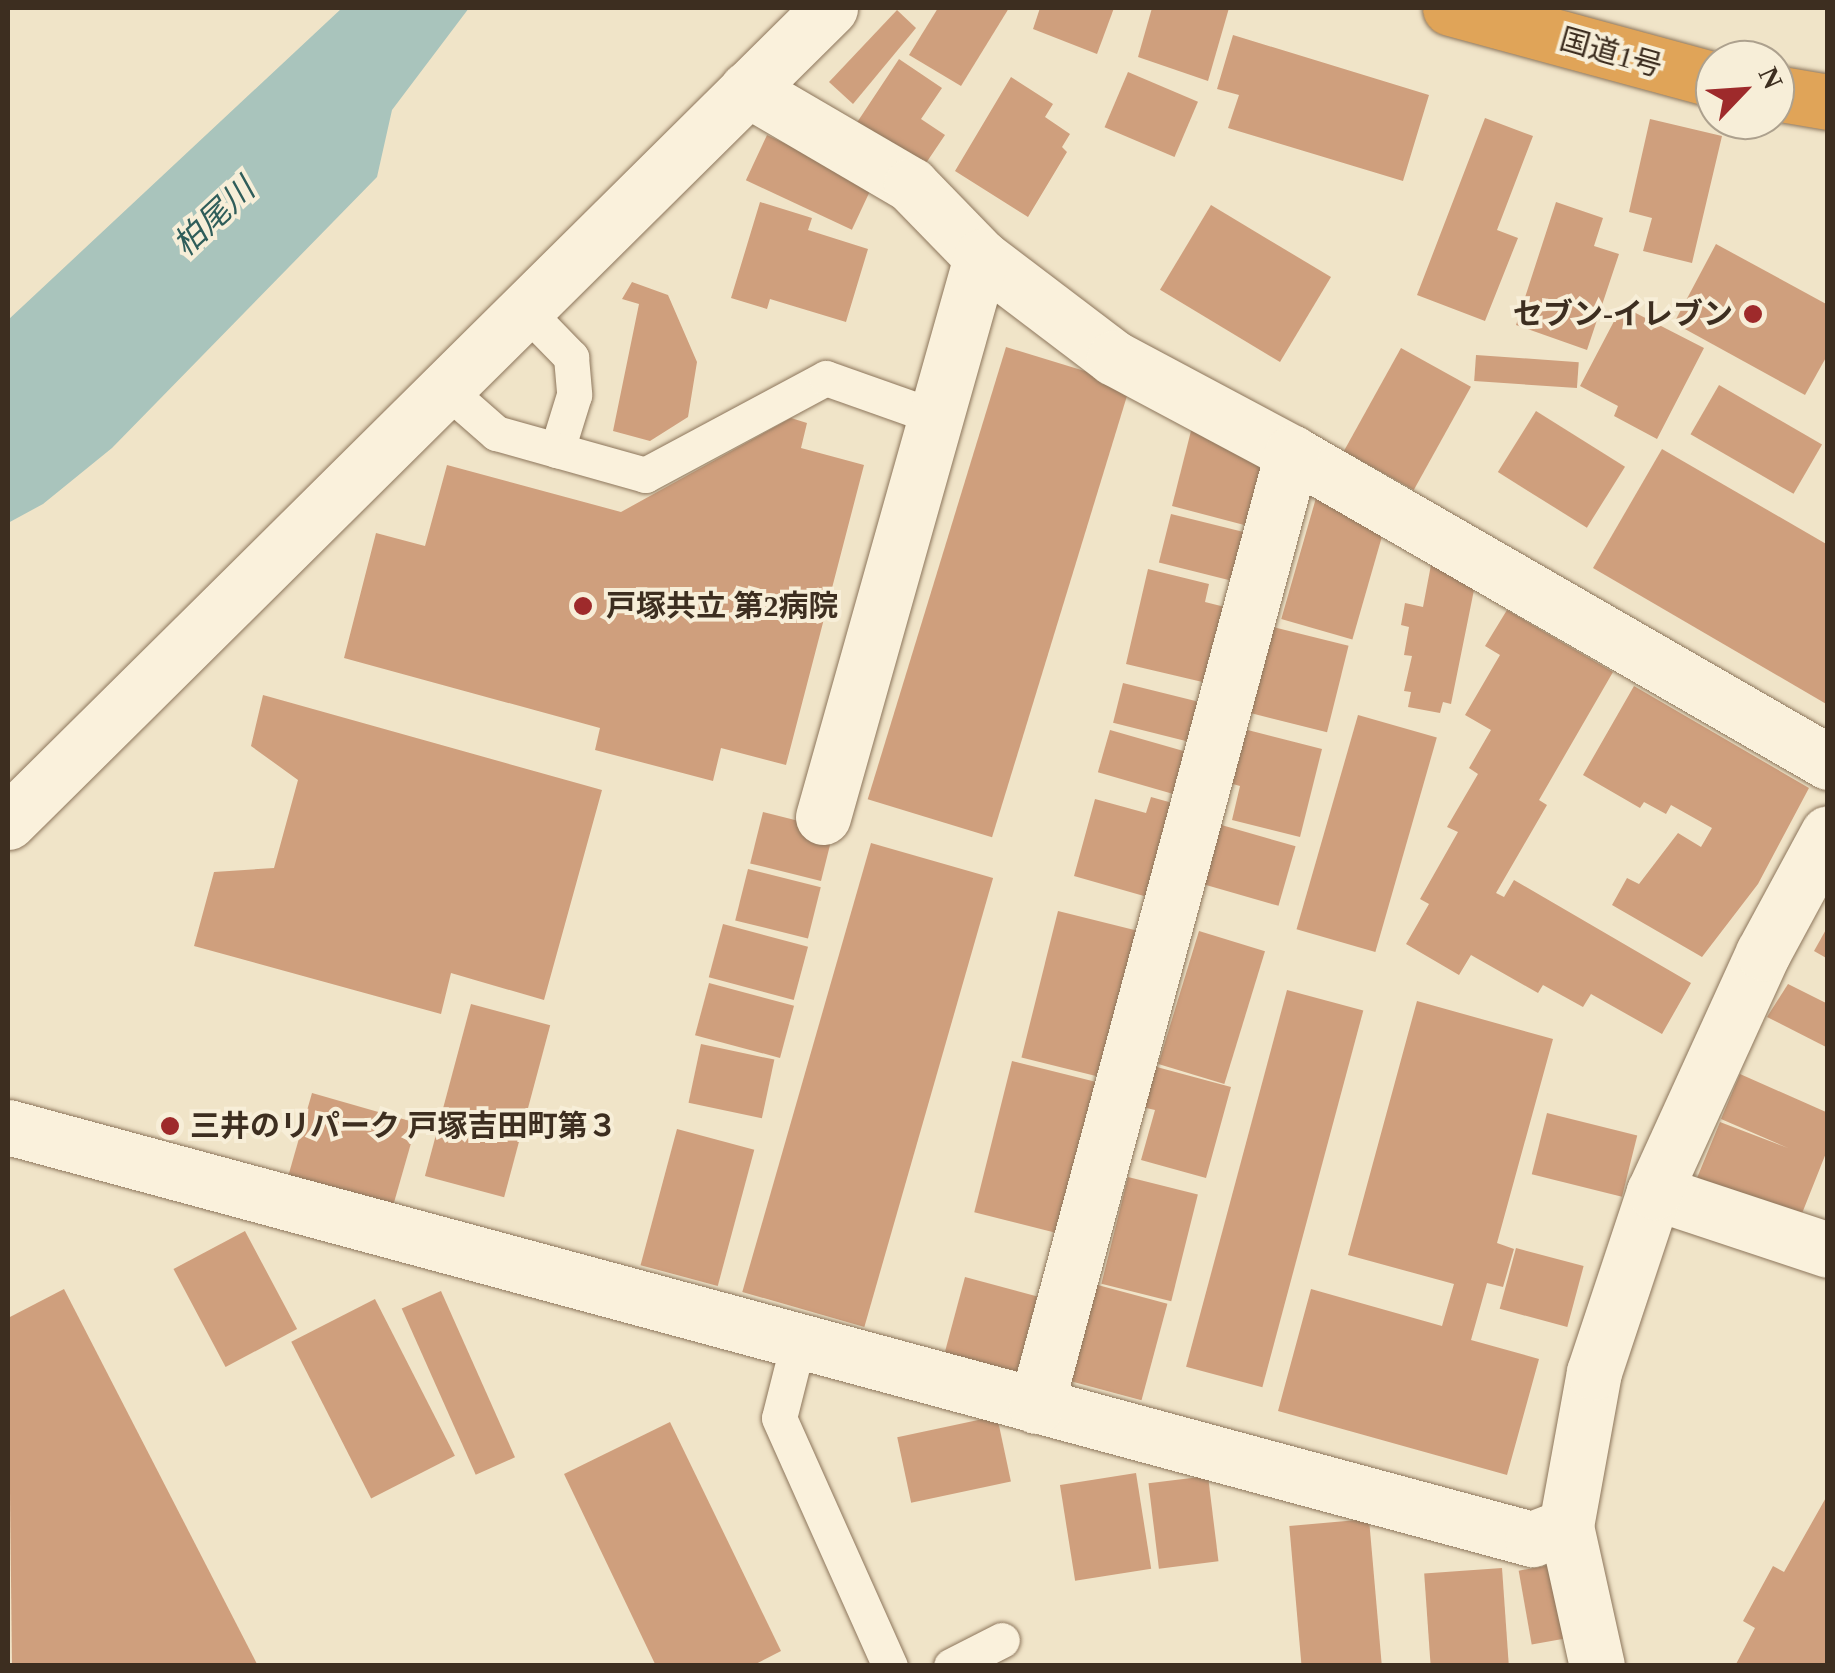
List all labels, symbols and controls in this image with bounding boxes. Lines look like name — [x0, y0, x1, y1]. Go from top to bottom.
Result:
street label: 国道1号 — [1556, 21, 1666, 85]
north arrow — [1695, 40, 1795, 140]
text: N — [1753, 62, 1789, 94]
water label: 柏尾川 — [166, 170, 262, 264]
place label: セブン-イレブン — [1513, 296, 1733, 332]
marker: セブン-イレブン — [1742, 303, 1764, 325]
place label: 戸塚共立 第2病院 — [606, 588, 838, 624]
marker: 戸塚共立 第2病院 — [570, 593, 596, 619]
place label: 三井のリパーク 戸塚吉田町第３ — [190, 1108, 617, 1144]
marker: 三井のリパーク 戸塚吉田町第３ — [159, 1115, 181, 1137]

